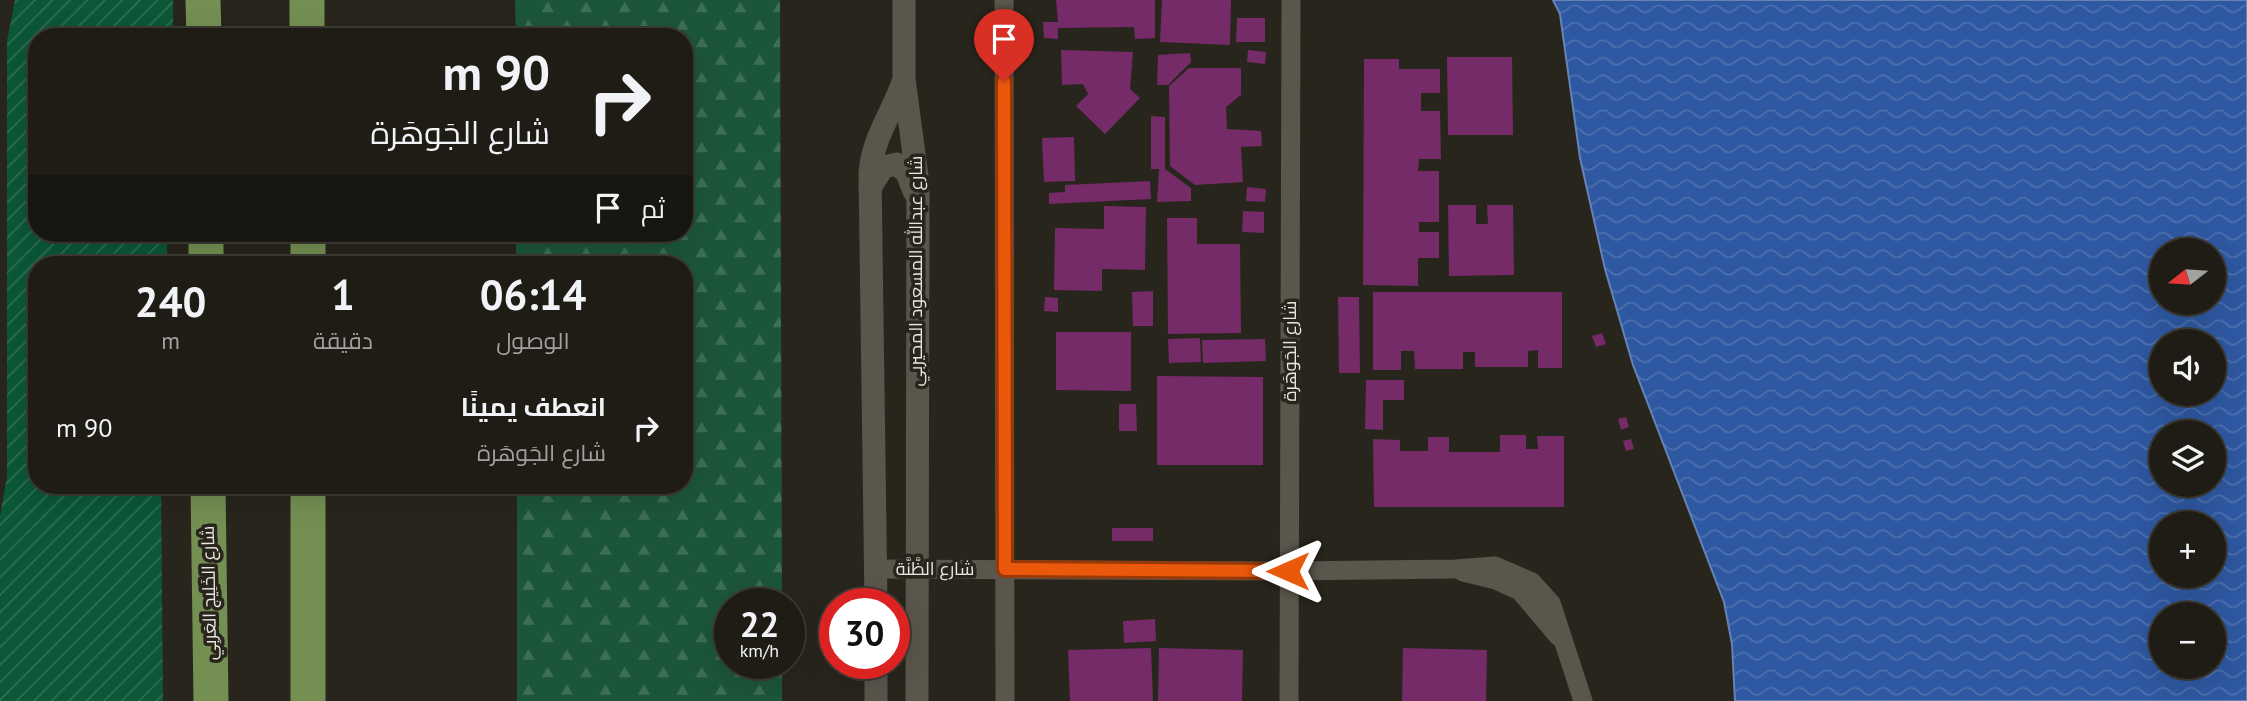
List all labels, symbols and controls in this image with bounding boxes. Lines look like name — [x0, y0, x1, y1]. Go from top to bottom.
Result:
pin — [974, 9, 1034, 81]
icon: arrive — [985, 20, 1023, 58]
text: 90 m — [443, 40, 550, 104]
icon: right — [574, 56, 665, 147]
text: شارع الجَوهَرة — [371, 111, 550, 153]
street label: شارع عبدالله المسعود المحيربي — [904, 156, 930, 386]
icon: arrive — [589, 189, 627, 227]
text: ثم — [641, 192, 665, 225]
north arrow — [2149, 238, 2226, 315]
map controls — [2149, 238, 2226, 679]
text: 1 — [331, 267, 355, 322]
text: 06:14 — [480, 267, 586, 322]
text: 240 — [135, 274, 206, 329]
street label: شارع الجَوهَرة — [1278, 301, 1302, 401]
text: m — [161, 326, 180, 355]
text: دقيقة — [313, 326, 373, 355]
text: الوصول — [496, 326, 570, 355]
button: sound — [2149, 329, 2226, 406]
text: انعطف يمينًا — [461, 390, 606, 423]
icon: right — [627, 409, 665, 447]
text: 90 m — [56, 411, 112, 444]
button: layers — [2149, 420, 2226, 497]
text: شارع الجَوهَرة — [477, 438, 606, 467]
button: + — [2149, 511, 2226, 588]
street label: شارع الخَلِيج العَربِي — [196, 525, 224, 661]
position arrow — [1251, 534, 1325, 608]
street label: شارع الظَّنَّة — [896, 557, 974, 581]
speed limit sign: 30 — [819, 588, 910, 679]
text: 22 — [740, 601, 779, 647]
button: − — [2149, 602, 2226, 679]
text: km/h — [740, 639, 779, 662]

